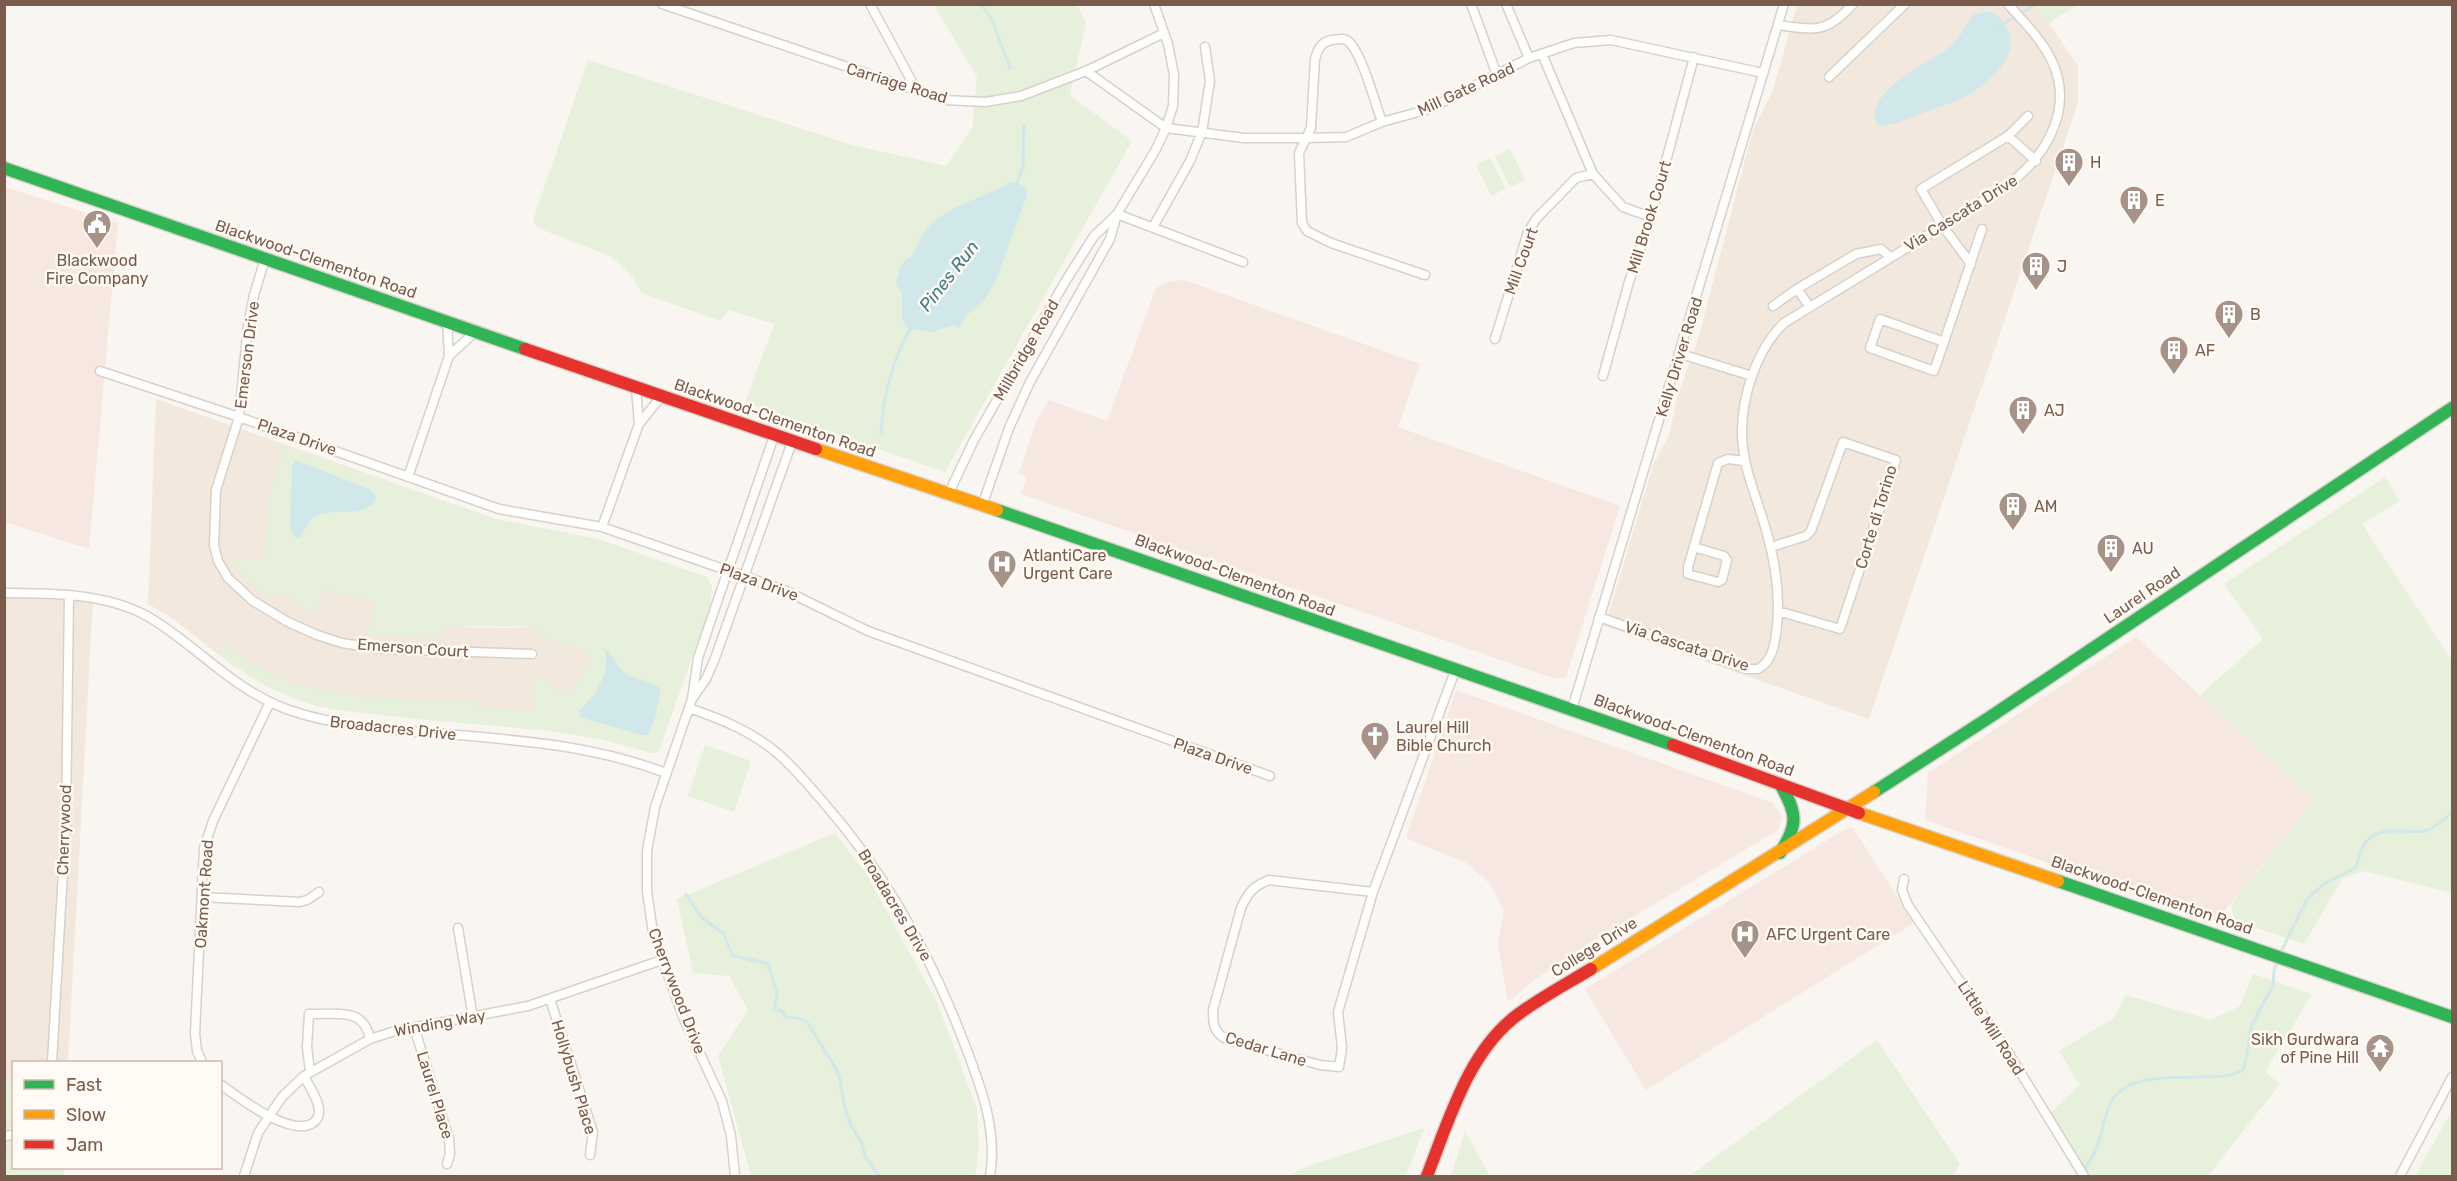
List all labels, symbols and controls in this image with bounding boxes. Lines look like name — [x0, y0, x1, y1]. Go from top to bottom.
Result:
street label: Mill Gate Road — [1414, 58, 1518, 120]
street label: Carriage Road — [844, 59, 950, 107]
building icon: H — [2053, 146, 2085, 188]
place label: H — [2090, 153, 2101, 172]
street label: Mill Brook Court — [1623, 158, 1675, 276]
street label: Via Cascata Drive — [1901, 171, 2021, 255]
building icon: E — [2118, 184, 2150, 226]
place label: E — [2155, 191, 2165, 210]
public building icon: Blackwood Fire Company — [81, 208, 113, 250]
street label: Blackwood-Clementon Road — [213, 216, 419, 302]
street label: Mill Court — [1500, 225, 1542, 297]
water label: Pines Run — [914, 236, 984, 316]
building icon: J — [2020, 250, 2052, 292]
place label: Blackwood Fire Company — [46, 251, 149, 288]
place label: J — [2057, 257, 2067, 276]
street label: Kelly Driver Road — [1652, 295, 1706, 419]
street label: Millbridge Road — [989, 296, 1063, 404]
building icon: B — [2213, 298, 2245, 340]
street label: Emerson Drive — [231, 300, 263, 410]
place label: B — [2250, 305, 2261, 324]
building icon: AF — [2158, 334, 2190, 376]
place label: AF — [2195, 341, 2215, 360]
street label: Blackwood-Clementon Road — [672, 375, 878, 461]
building icon: AJ — [2007, 394, 2039, 436]
place label: AJ — [2044, 401, 2065, 420]
street label: Plaza Drive — [255, 415, 339, 459]
street label: Corte di Torino — [1851, 463, 1901, 571]
building icon: AM — [1997, 490, 2029, 532]
place label: AM — [2034, 497, 2057, 516]
street label: Blackwood-Clementon Road — [1132, 530, 1338, 620]
building icon: AU — [2095, 532, 2127, 574]
place label: AU — [2132, 539, 2154, 558]
place label: AtlantiCare Urgent Care — [1023, 546, 1113, 583]
hospital icon: AtlantiCare Urgent Care — [986, 548, 1018, 590]
street label: Plaza Drive — [717, 559, 801, 605]
street label: Laurel Road — [2100, 562, 2184, 628]
street label: Via Cascata Drive — [1622, 617, 1752, 675]
street label: Emerson Court — [357, 635, 469, 661]
street label: Blackwood-Clementon Road — [1591, 690, 1797, 780]
street label: Broadacres Drive — [329, 712, 457, 744]
place label: Laurel Hill Bible Church — [1396, 718, 1491, 755]
church icon: Laurel Hill Bible Church — [1359, 720, 1391, 762]
street label: Plaza Drive — [1171, 734, 1255, 778]
street label: Cherrywood — [53, 784, 75, 876]
street label: Oakmont Road — [191, 839, 217, 949]
street label: Broadacres Drive — [854, 846, 936, 964]
street label: Blackwood-Clementon Road — [2049, 852, 2255, 938]
street label: College Drive — [1548, 913, 1640, 981]
hospital icon: AFC Urgent Care — [1729, 918, 1761, 960]
street label: Cherrywood Drive — [644, 925, 710, 1057]
place label: AFC Urgent Care — [1766, 925, 1890, 944]
street label: Little Mill Road — [1954, 977, 2028, 1079]
street label: Winding Way — [393, 1006, 487, 1040]
street label: Hollybush Place — [548, 1017, 600, 1137]
street label: Cedar Lane — [1223, 1028, 1309, 1070]
place label: Sikh Gurdwara of Pine Hill — [2251, 1030, 2359, 1067]
temple icon: Sikh Gurdwara of Pine Hill — [2364, 1032, 2396, 1074]
street label: Laurel Place — [413, 1049, 457, 1141]
legend — [12, 1061, 222, 1169]
text: Fast — [66, 1074, 102, 1096]
text: Slow — [66, 1104, 106, 1126]
text: Jam — [66, 1134, 103, 1156]

